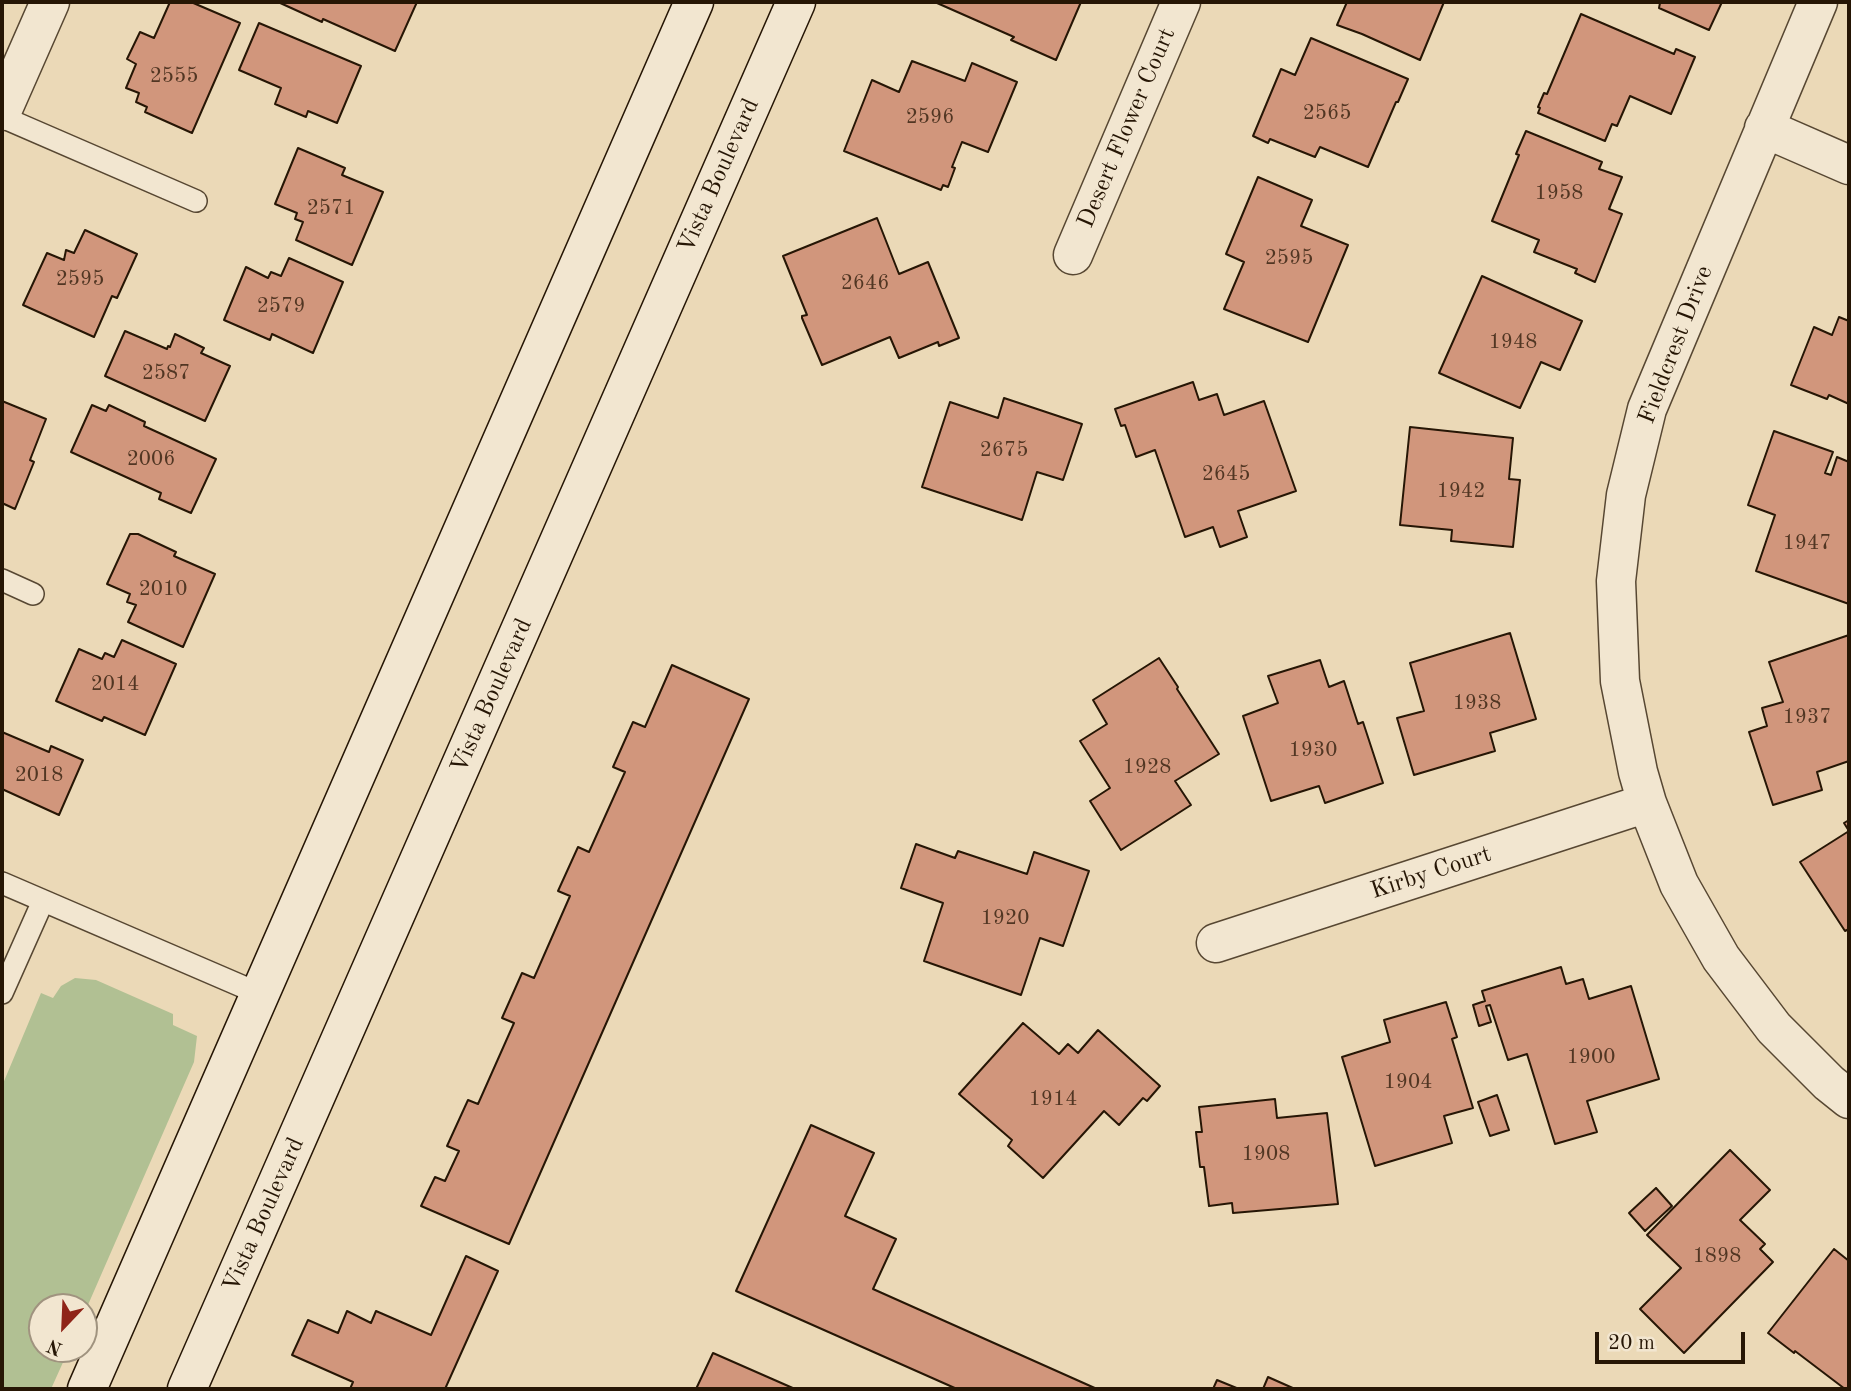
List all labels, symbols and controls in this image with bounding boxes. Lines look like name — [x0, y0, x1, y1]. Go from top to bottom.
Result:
street label: Desert Flower Court — [1072, 24, 1182, 232]
house number: 2555 — [150, 63, 198, 89]
street label: Vista Boulevard — [672, 94, 766, 258]
house number: 2565 — [1303, 100, 1351, 126]
house number: 2596 — [906, 104, 954, 130]
house number: 1958 — [1535, 180, 1583, 206]
house number: 2571 — [307, 195, 355, 221]
house number: 2595 — [1265, 245, 1313, 271]
street label: Fieldcrest Drive — [1633, 262, 1719, 428]
house number: 2595 — [56, 266, 104, 292]
house number: 2646 — [841, 270, 889, 296]
house number: 2579 — [257, 293, 305, 319]
house number: 1948 — [1489, 329, 1537, 355]
house number: 2587 — [142, 360, 190, 386]
house number: 2675 — [980, 437, 1028, 463]
house number: 2006 — [127, 446, 175, 472]
house number: 2645 — [1202, 461, 1250, 487]
house number: 1942 — [1437, 478, 1485, 504]
house number: 1947 — [1783, 530, 1831, 556]
house number: 2010 — [139, 576, 187, 602]
street label: Vista Boulevard — [445, 614, 539, 778]
house number: 2014 — [91, 671, 139, 697]
house number: 1938 — [1453, 690, 1501, 716]
house number: 1937 — [1783, 704, 1831, 730]
house number: 1930 — [1289, 737, 1337, 763]
house number: 1928 — [1123, 754, 1171, 780]
house number: 2018 — [15, 762, 63, 788]
street label: Kirby Court — [1367, 840, 1495, 906]
house number: 1920 — [981, 905, 1029, 931]
house number: 1900 — [1567, 1044, 1615, 1070]
house number: 1904 — [1384, 1069, 1432, 1095]
house number: 1914 — [1029, 1086, 1077, 1112]
street label: Vista Boulevard — [217, 1133, 311, 1297]
house number: 1908 — [1242, 1141, 1290, 1167]
house number: 1898 — [1693, 1243, 1741, 1269]
north arrow — [28, 1293, 98, 1363]
scale bar — [1599, 1318, 1750, 1362]
text: 20 m — [1608, 1333, 1655, 1354]
text: N — [45, 1334, 66, 1358]

